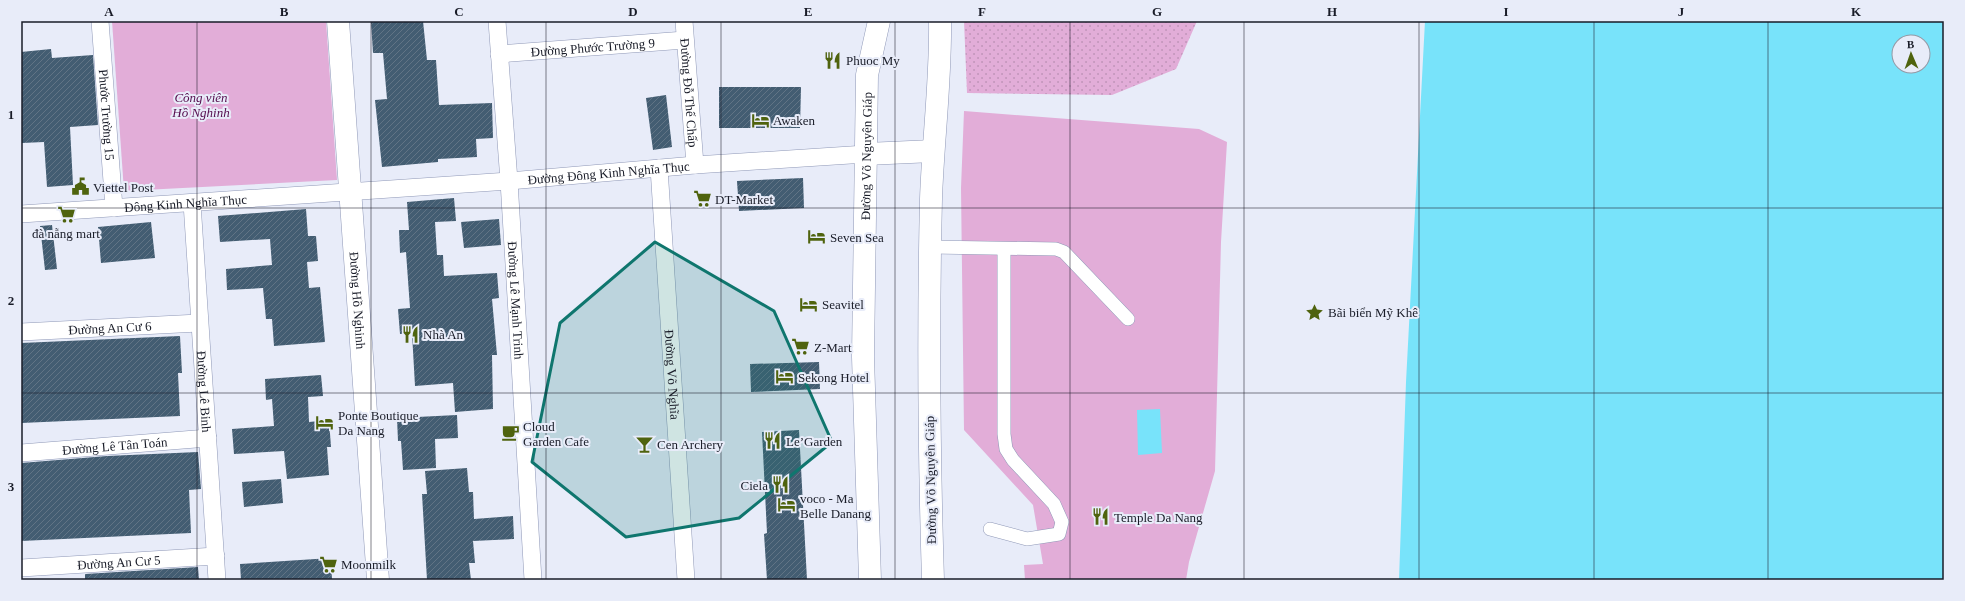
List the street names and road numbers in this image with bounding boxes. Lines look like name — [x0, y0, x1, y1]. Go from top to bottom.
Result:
street label: Đường Phước Trường 9 — [530, 35, 655, 60]
street label: Đường Đỗ Thế Chấp — [677, 38, 701, 148]
street label: Phước Trường 15 — [96, 69, 117, 161]
street label: Đường Võ Nguyên Giáp — [858, 92, 875, 220]
street label: Đường Đông Kinh Nghĩa Thục — [527, 158, 690, 187]
street label: Đông Kinh Nghĩa Thục — [124, 192, 248, 215]
street label: Đường Lê Mạnh Trinh — [505, 241, 527, 360]
street label: Đường Hồ Nghinh — [347, 251, 368, 350]
street label: Đường An Cư 6 — [68, 318, 152, 338]
street label: Đường Võ Nghĩa — [662, 329, 682, 420]
street label: Đường Lê Binh — [194, 350, 214, 433]
street label: Đường Võ Nguyên Giáp — [922, 416, 939, 544]
street label: Đường Lê Tân Toán — [62, 434, 168, 458]
street label: Đường An Cư 5 — [77, 552, 161, 573]

